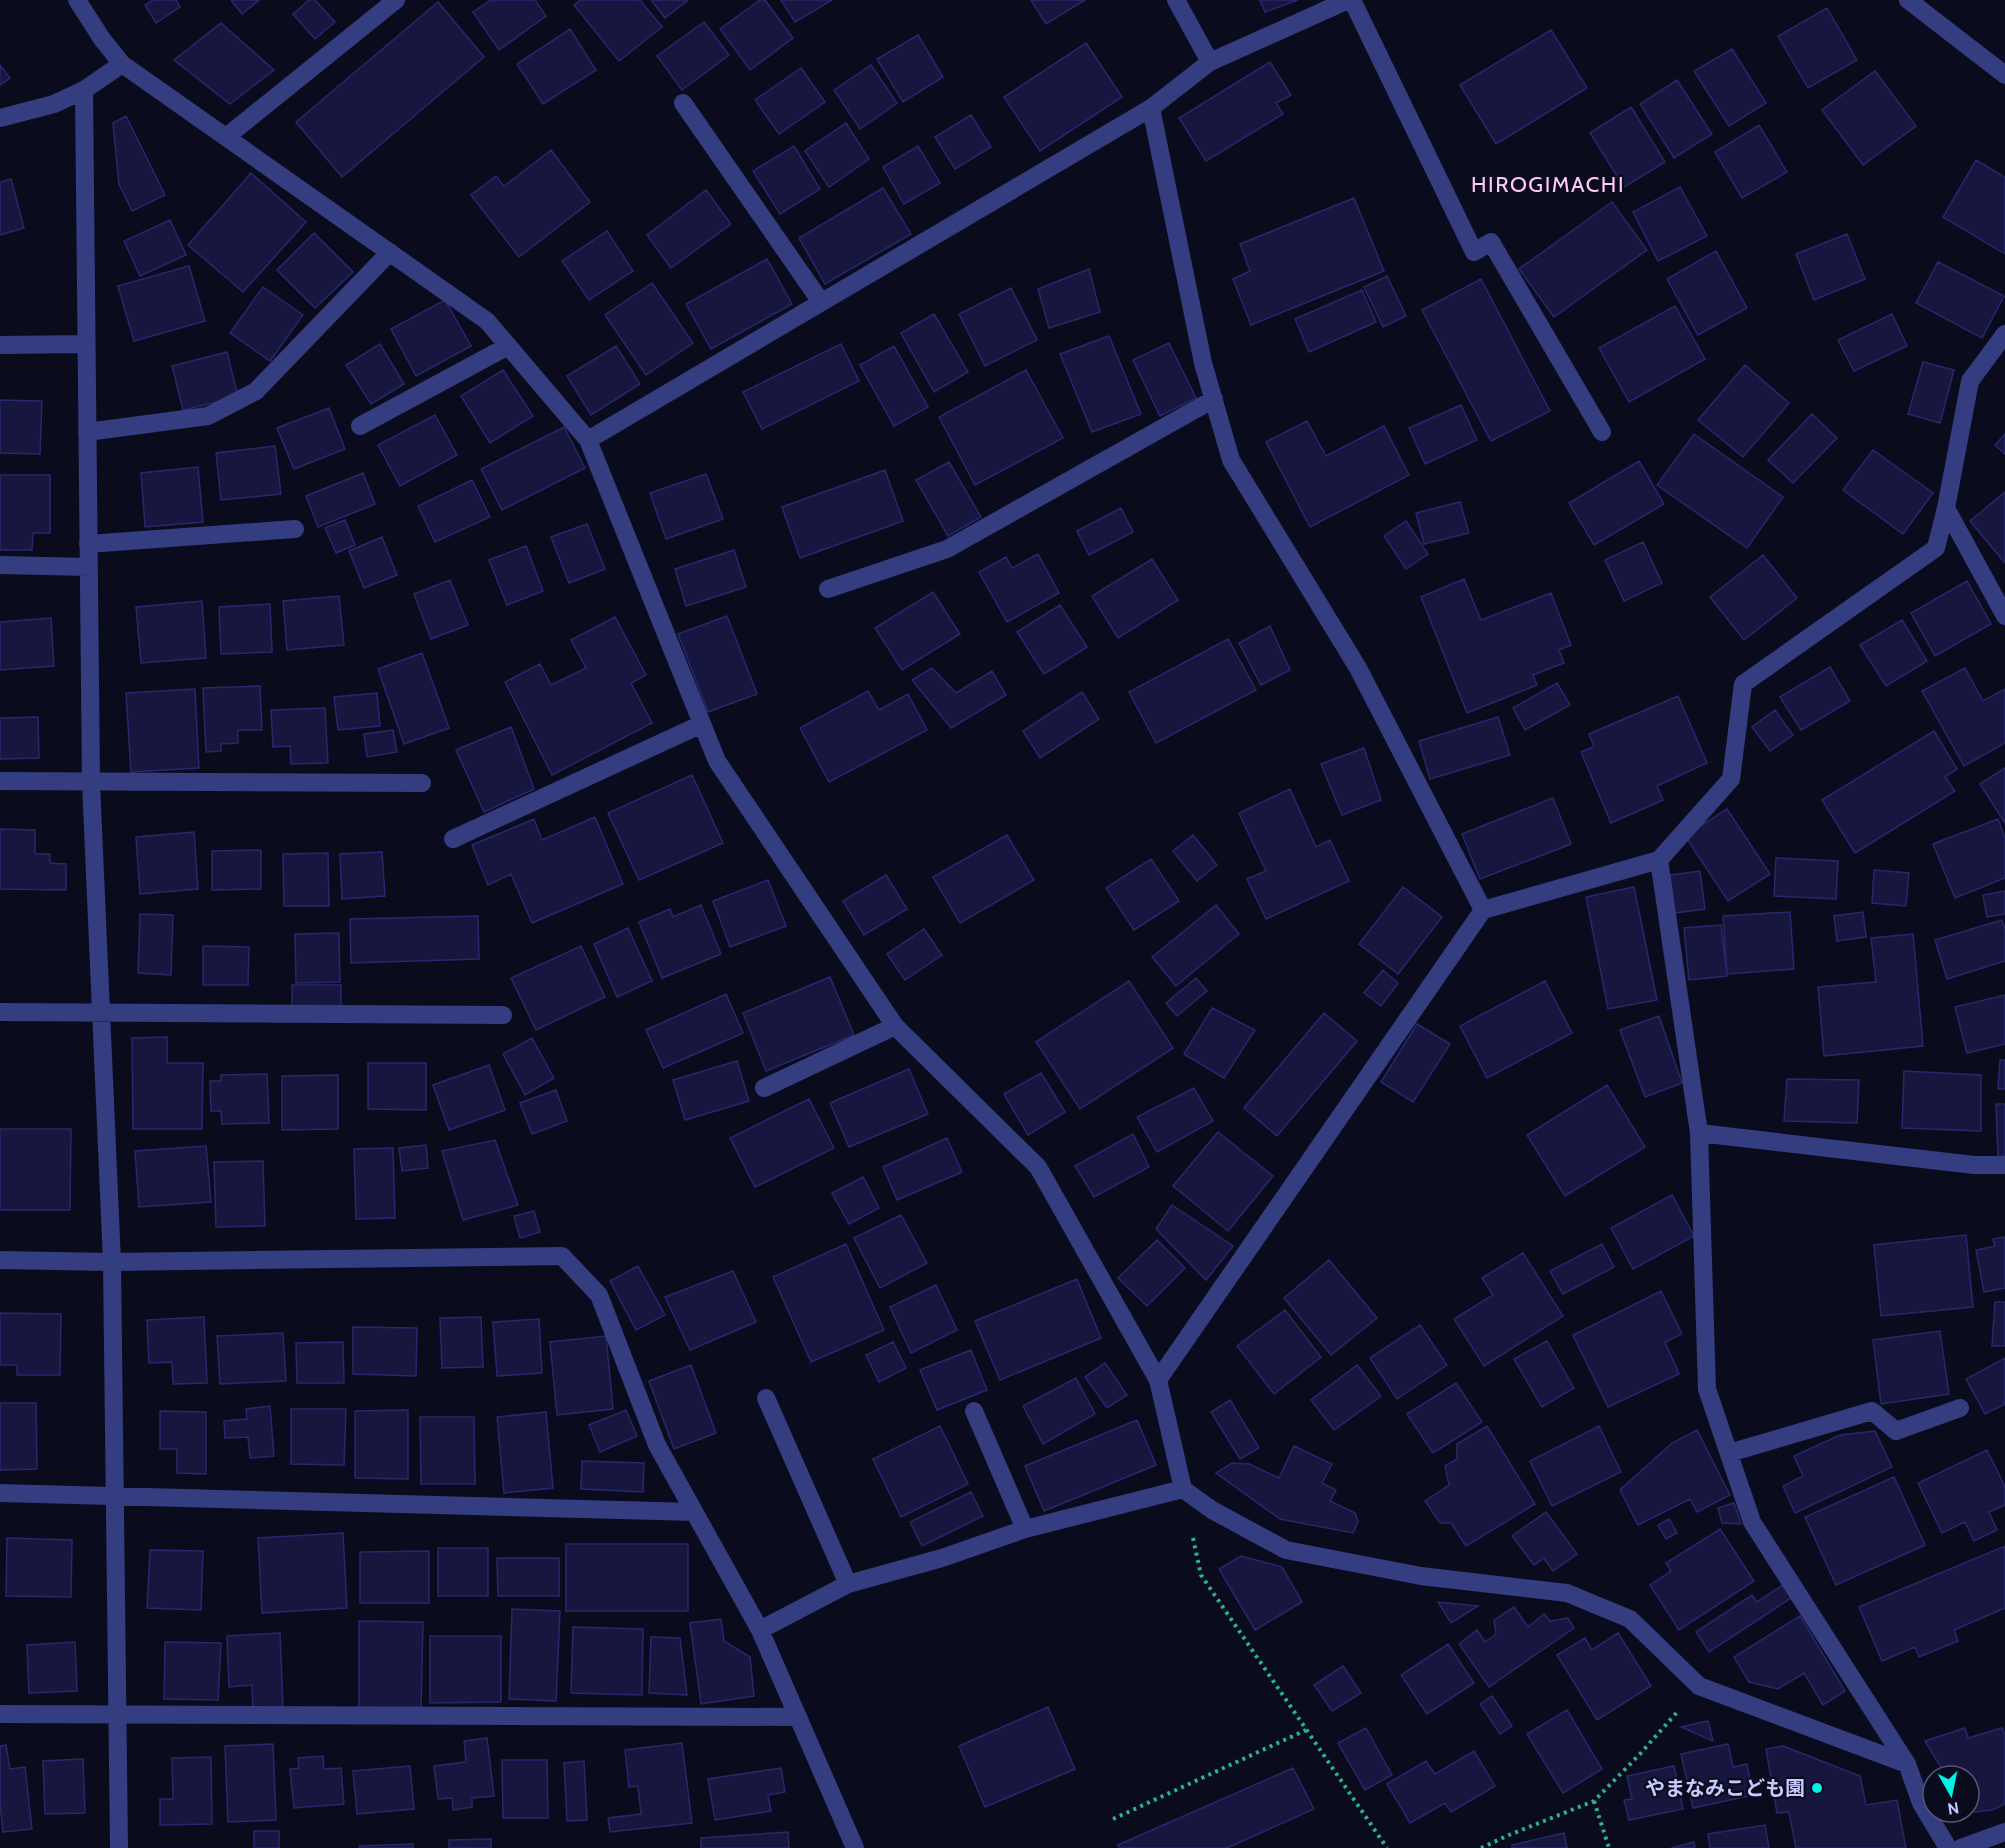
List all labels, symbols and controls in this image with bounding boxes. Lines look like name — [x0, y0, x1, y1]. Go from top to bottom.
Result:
district label: HIROGIMACHI — [1471, 171, 1625, 198]
north arrow — [1921, 1764, 1981, 1824]
place label: やまなみこども園 — [1645, 1776, 1805, 1800]
marker: やまなみこども園 — [1810, 1781, 1824, 1795]
text: N — [1946, 1798, 1960, 1819]

